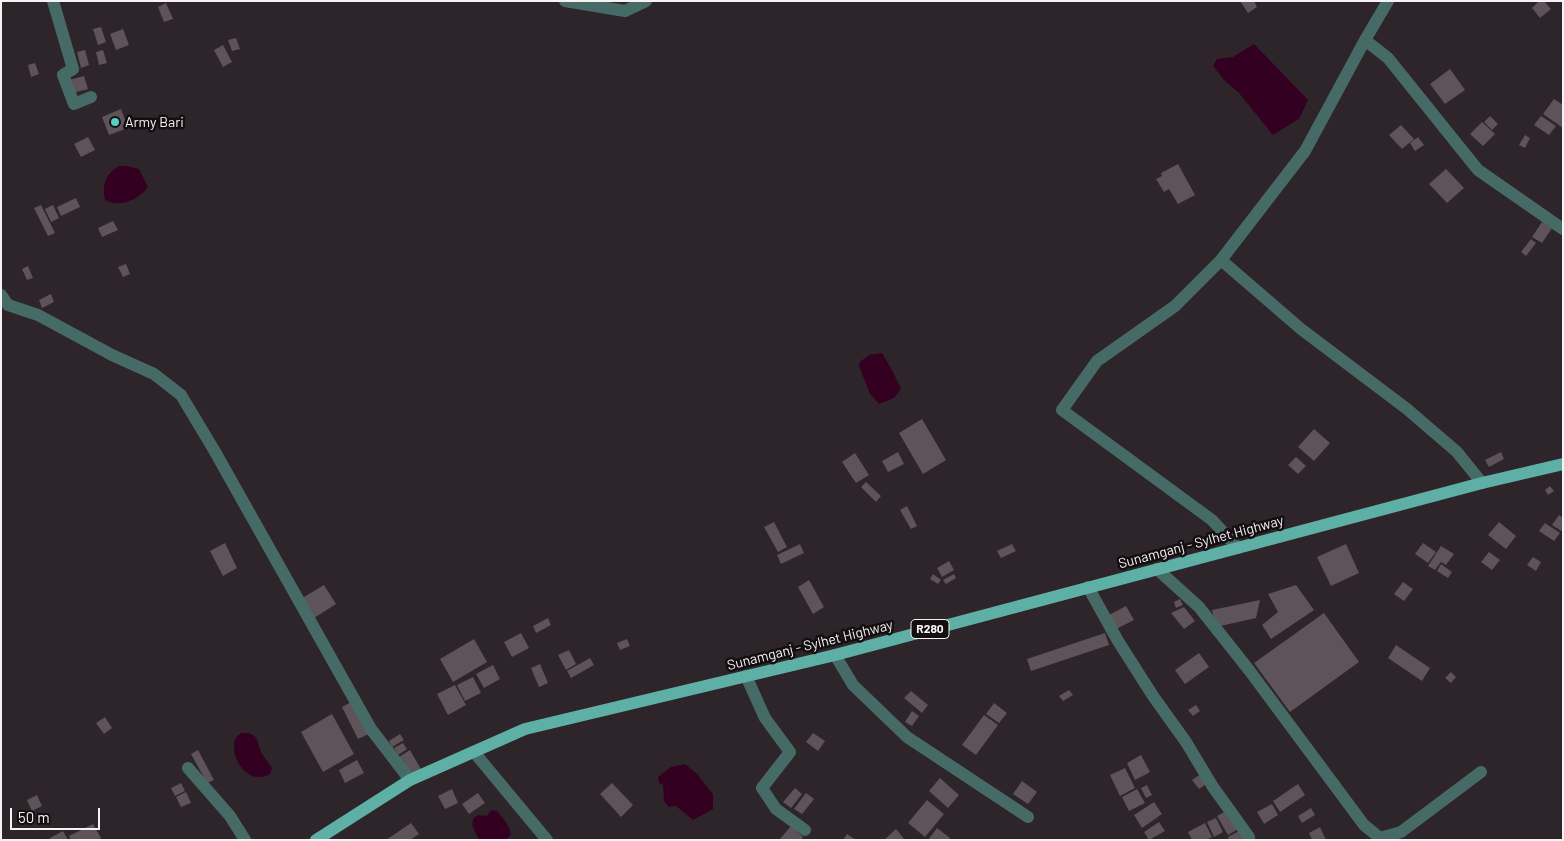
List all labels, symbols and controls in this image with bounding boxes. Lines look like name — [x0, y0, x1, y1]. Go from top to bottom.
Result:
place label: Army Bari — [125, 114, 184, 130]
marker: Army Bari — [109, 116, 121, 128]
street label: Sunamganj - Sylhet Highway — [1117, 512, 1285, 572]
street label: Sunamganj - Sylhet Highway — [725, 616, 895, 674]
road number: R280 — [911, 620, 949, 638]
scale bar — [12, 798, 102, 830]
text: 50 m — [18, 808, 50, 826]

